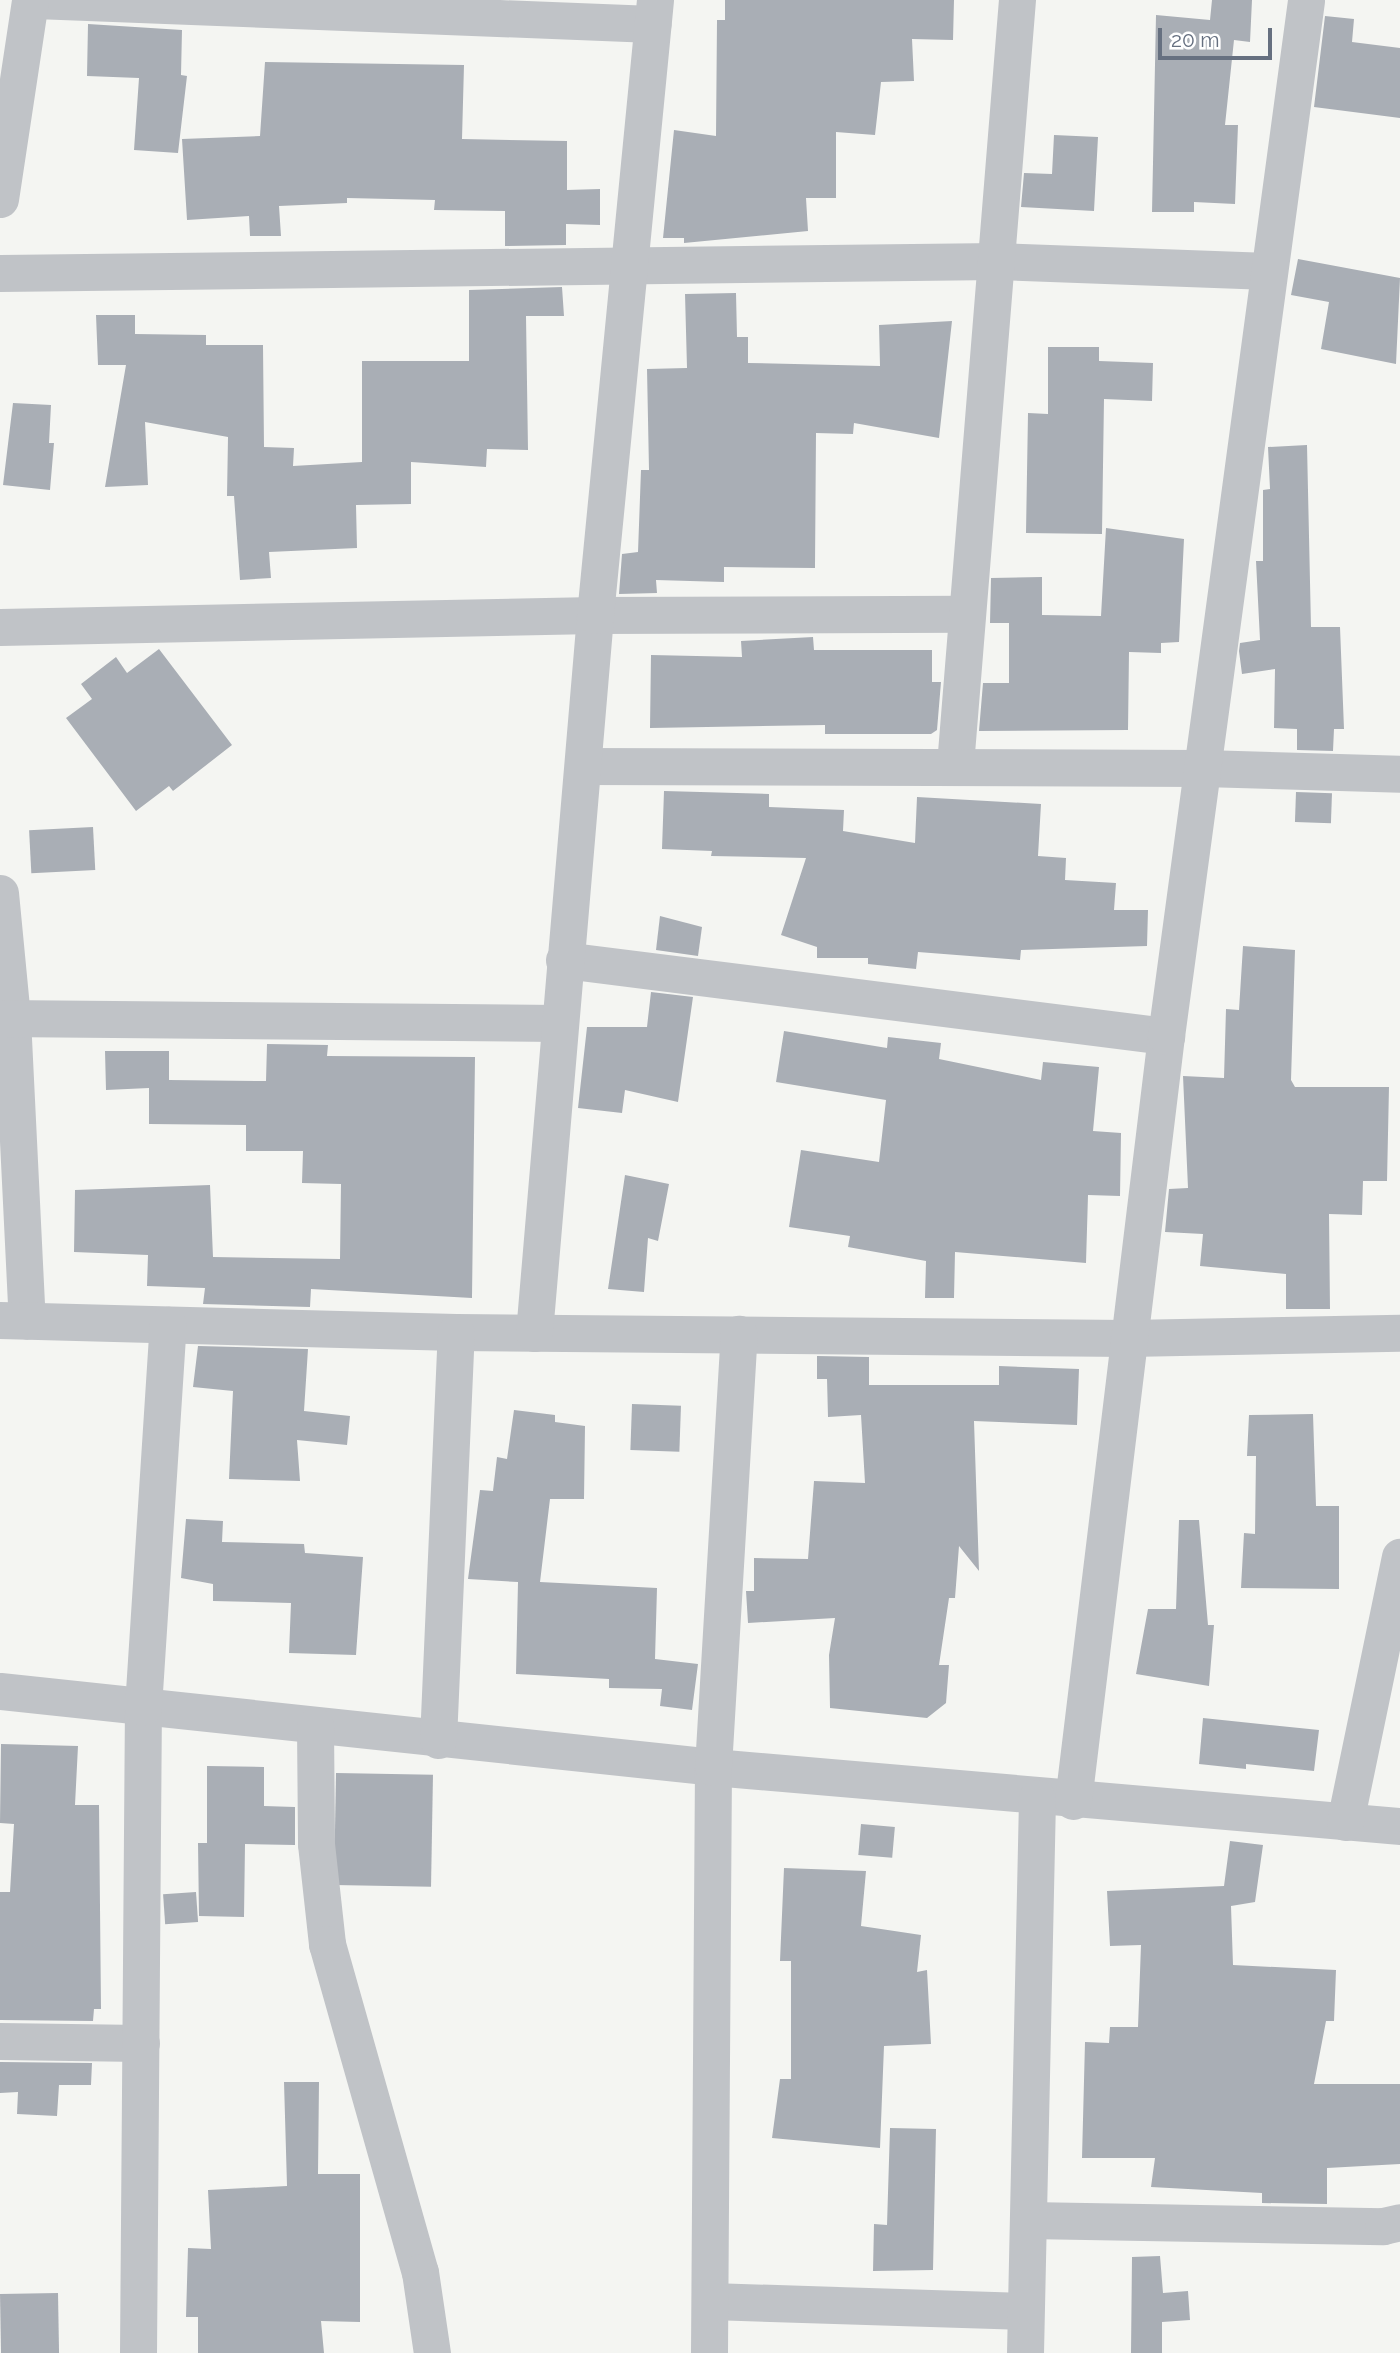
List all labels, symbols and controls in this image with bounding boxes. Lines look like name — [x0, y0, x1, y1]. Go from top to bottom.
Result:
scale bar — [1162, 14, 1276, 58]
text: 20 m — [1171, 27, 1219, 52]

